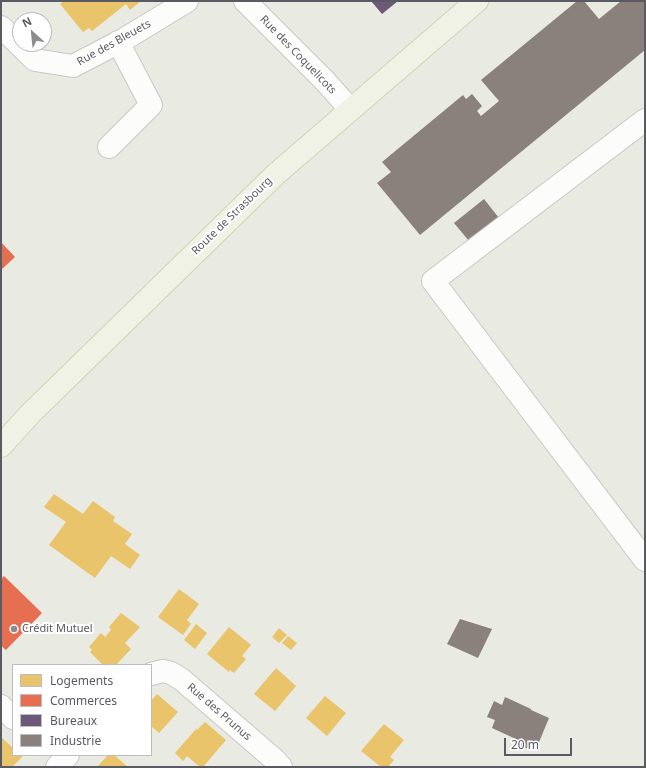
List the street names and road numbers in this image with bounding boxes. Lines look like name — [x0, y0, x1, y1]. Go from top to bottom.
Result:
street label: Rue des Coquelicots — [257, 13, 339, 97]
street label: Rue des Bleuets — [75, 17, 153, 69]
street label: Route de Strasbourg — [189, 174, 275, 258]
street label: Rue des Prunus — [184, 681, 254, 743]

